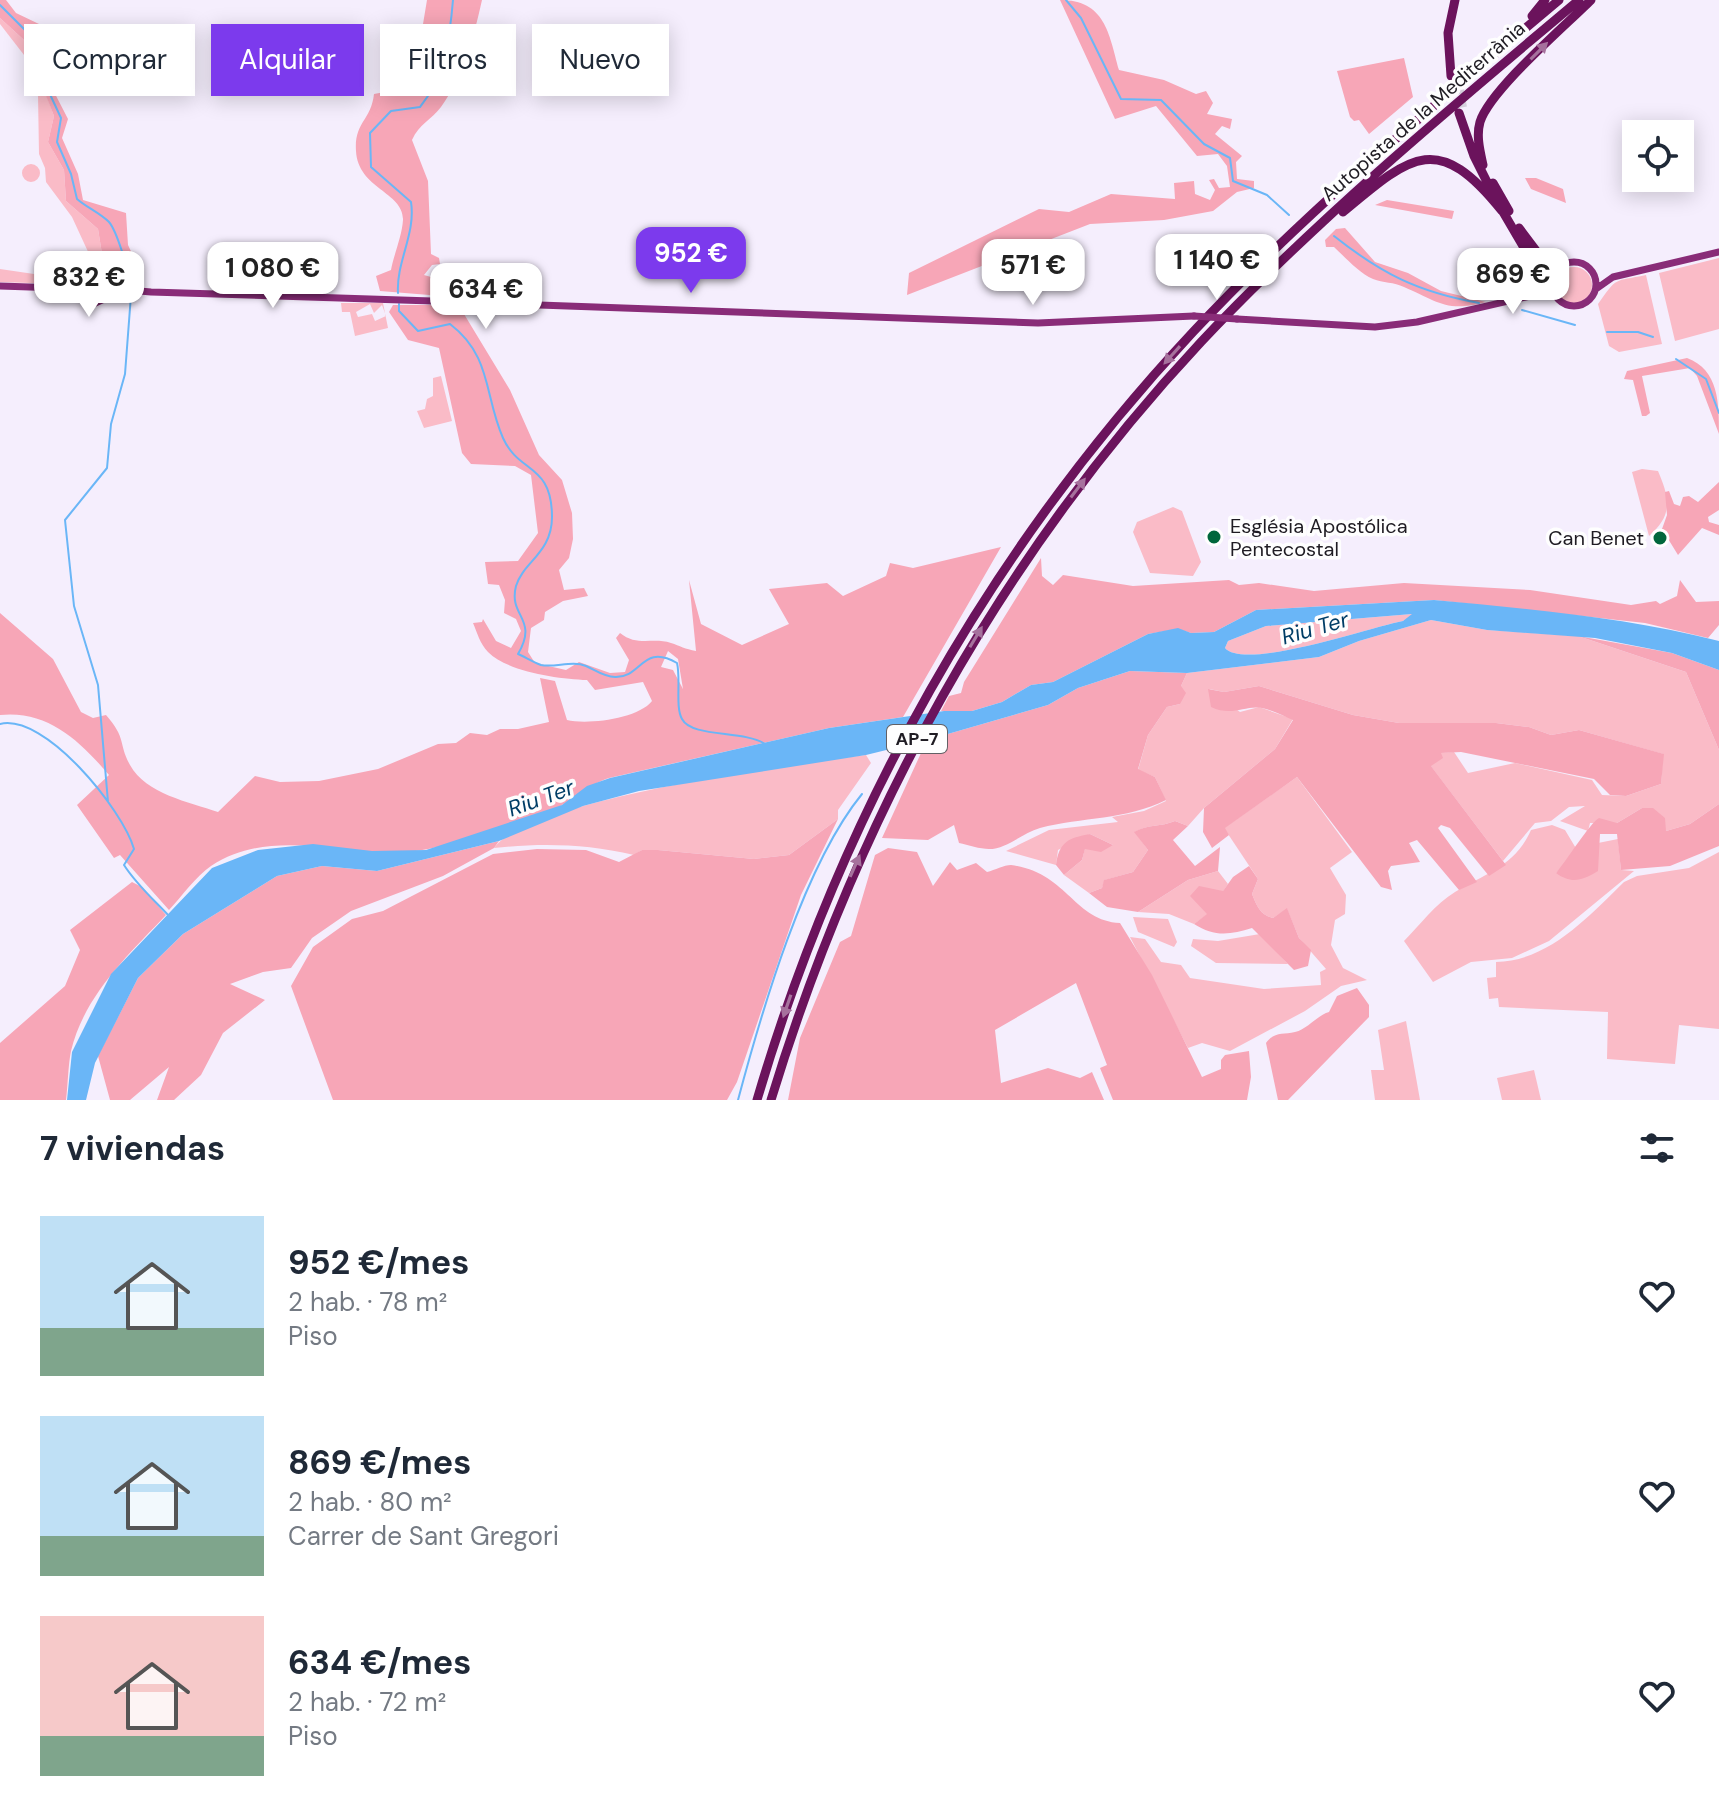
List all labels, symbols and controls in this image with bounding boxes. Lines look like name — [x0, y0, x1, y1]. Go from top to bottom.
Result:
street label: Autopista de la Mediterrània — [1316, 15, 1530, 207]
chip: Comprar — [24, 24, 195, 96]
chip: Alquilar — [211, 24, 364, 96]
chip: Filtros — [380, 24, 516, 96]
chip: Nuevo — [532, 24, 669, 96]
one-way arrow — [1530, 42, 1549, 61]
map controls — [1622, 120, 1694, 192]
button: locate — [1622, 120, 1694, 192]
pin: 952 € — [635, 227, 747, 295]
pin: 1 140 € — [1143, 234, 1291, 302]
text: 952 € — [654, 236, 728, 270]
pin: 571 € — [977, 239, 1089, 307]
pin: 1 080 € — [199, 242, 347, 310]
text: 1 140 € — [1174, 243, 1260, 277]
text: 571 € — [1000, 248, 1066, 282]
pin: 869 € — [1457, 248, 1569, 316]
pin: 832 € — [33, 251, 145, 319]
text: 1 080 € — [225, 251, 321, 285]
text: 869 € — [1475, 257, 1551, 291]
text: 832 € — [52, 260, 126, 294]
pin: 634 € — [430, 263, 542, 331]
text: 634 € — [448, 272, 524, 306]
one-way arrow — [1163, 345, 1181, 365]
one-way arrow — [1070, 478, 1086, 499]
place label: Església Apostólica Pentecostal — [1230, 513, 1408, 562]
place label: Can Benet — [1548, 525, 1644, 551]
marker: Església Apostólica Pentecostal — [1205, 528, 1223, 546]
marker: Can Benet — [1651, 529, 1669, 547]
water label: Riu Ter — [1278, 604, 1353, 651]
one-way arrow — [969, 626, 983, 648]
road number: AP-7 — [887, 725, 947, 753]
water label: Riu Ter — [504, 772, 579, 823]
one-way arrow — [849, 855, 862, 878]
one-way arrow — [780, 994, 792, 1018]
text: 7 viviendas — [40, 1126, 225, 1171]
icon: filters — [1635, 1126, 1679, 1170]
text: 952 €/mes — [288, 1240, 469, 1285]
icon: home — [104, 1248, 200, 1344]
icon: heart — [1635, 1274, 1679, 1318]
text: 2 hab. · 78 m² — [288, 1285, 447, 1319]
text: Piso — [288, 1319, 338, 1353]
text: 869 €/mes — [288, 1440, 471, 1485]
icon: home — [104, 1448, 200, 1544]
icon: heart — [1635, 1474, 1679, 1518]
text: 2 hab. · 80 m² — [288, 1485, 452, 1519]
text: Carrer de Sant Gregori — [288, 1519, 559, 1553]
text: 634 €/mes — [288, 1640, 471, 1685]
icon: home — [104, 1648, 200, 1744]
icon: heart — [1635, 1674, 1679, 1718]
text: 2 hab. · 72 m² — [288, 1685, 446, 1719]
text: Piso — [288, 1719, 338, 1753]

